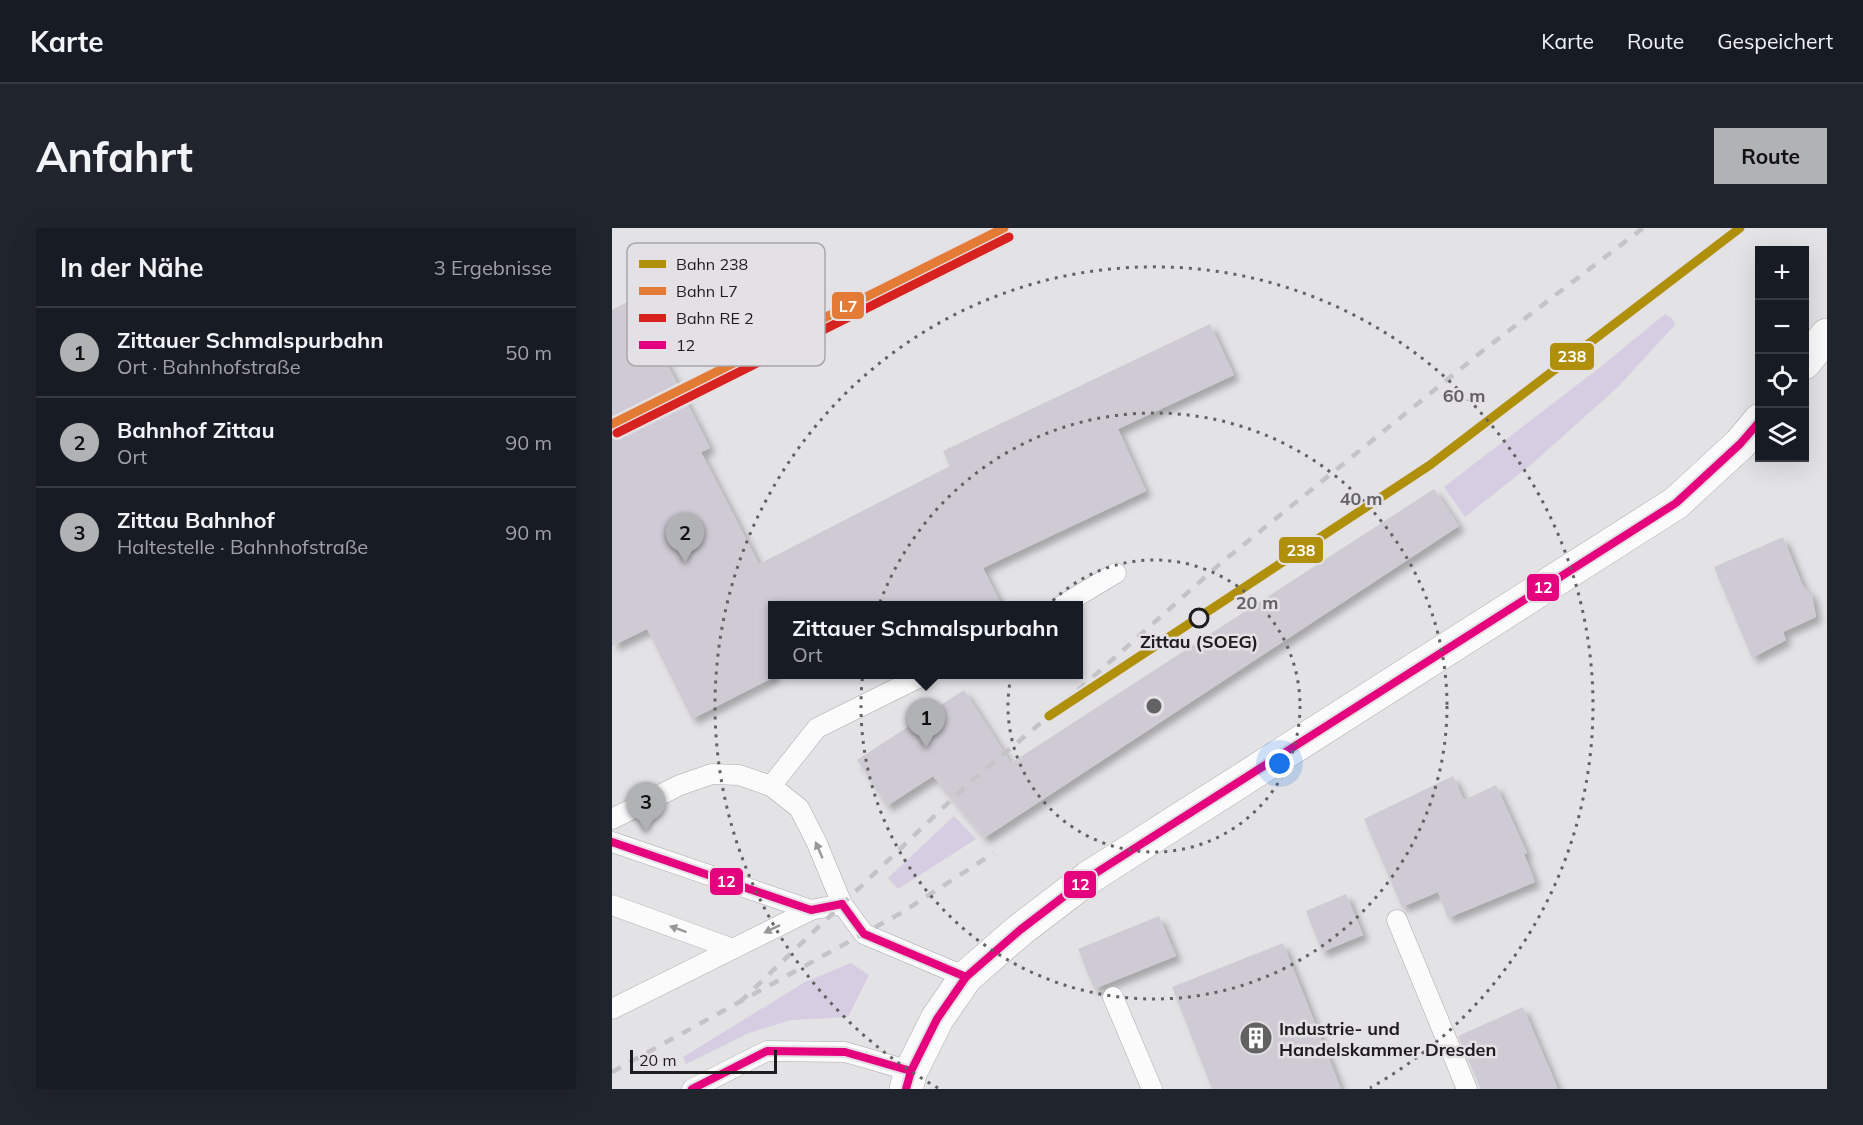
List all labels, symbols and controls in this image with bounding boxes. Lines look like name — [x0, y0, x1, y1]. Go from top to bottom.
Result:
text: Karte — [30, 24, 104, 59]
text: Karte — [1541, 28, 1594, 54]
text: Route — [1627, 28, 1684, 54]
text: Gespeichert — [1717, 28, 1833, 54]
button: Route — [1714, 128, 1827, 184]
text: Anfahrt — [36, 130, 193, 183]
legend — [627, 243, 825, 366]
map controls — [1755, 246, 1809, 462]
button: + — [1755, 246, 1809, 300]
text: In der Nähe — [60, 251, 204, 284]
text: Bahn 238 — [676, 254, 748, 274]
text: 3 Ergebnisse — [434, 255, 552, 280]
text: Bahn L7 — [676, 281, 738, 301]
line badge: L7 — [831, 291, 865, 320]
text: L7 — [839, 296, 857, 316]
button: − — [1755, 300, 1809, 354]
text: Bahn RE 2 — [676, 308, 754, 328]
text: Zittauer Schmalspurbahn — [117, 326, 384, 354]
text: 12 — [676, 335, 695, 355]
text: 1 — [74, 340, 86, 365]
text: 50 m — [505, 340, 552, 365]
line badge: 238 — [1549, 342, 1595, 371]
text: 238 — [1558, 346, 1587, 366]
text: Ort · Bahnhofstraße — [117, 354, 301, 379]
button: locate — [1755, 354, 1809, 408]
text: 60 m — [1443, 384, 1485, 407]
button: layers — [1755, 408, 1809, 462]
text: Bahnhof Zittau — [117, 416, 275, 444]
text: 2 — [74, 430, 86, 455]
text: 90 m — [505, 430, 552, 455]
text: Ort — [117, 444, 147, 469]
text: 40 m — [1340, 487, 1382, 510]
text: Zittau Bahnhof — [117, 506, 275, 534]
pin: 2 — [666, 514, 704, 563]
text: 3 — [74, 520, 86, 545]
text: 90 m — [505, 520, 552, 545]
text: Haltestelle · Bahnhofstraße — [117, 534, 368, 559]
line badge: 238 — [1278, 536, 1324, 564]
text: 238 — [1287, 540, 1316, 560]
line badge: 12 — [1526, 573, 1560, 602]
text: 12 — [1533, 577, 1553, 597]
text: 20 m — [1236, 591, 1278, 614]
popup — [768, 601, 1083, 679]
marker: Zittau (SOEG) — [1189, 608, 1209, 628]
text: Zittauer Schmalspurbahn — [792, 614, 1059, 642]
place label: Zittau (SOEG) — [1140, 630, 1258, 653]
text: Ort — [792, 642, 822, 667]
centre of rings — [1144, 696, 1164, 716]
pin: 1 — [906, 698, 946, 748]
your location — [1265, 749, 1294, 778]
pin: 3 — [627, 782, 666, 832]
one-way arrow — [814, 841, 824, 859]
line badge: 12 — [709, 867, 744, 896]
line badge: 12 — [1063, 870, 1097, 899]
text: 12 — [716, 871, 736, 891]
text: 12 — [1070, 874, 1090, 894]
one-way arrow — [669, 923, 687, 933]
one-way arrow — [763, 925, 780, 934]
place label: Industrie- und Handelskammer Dresden — [1279, 1017, 1496, 1061]
building icon: Industrie- und Handelskammer Dresden — [1238, 1020, 1274, 1056]
scale bar — [630, 1047, 777, 1074]
text: 20 m — [639, 1050, 676, 1070]

